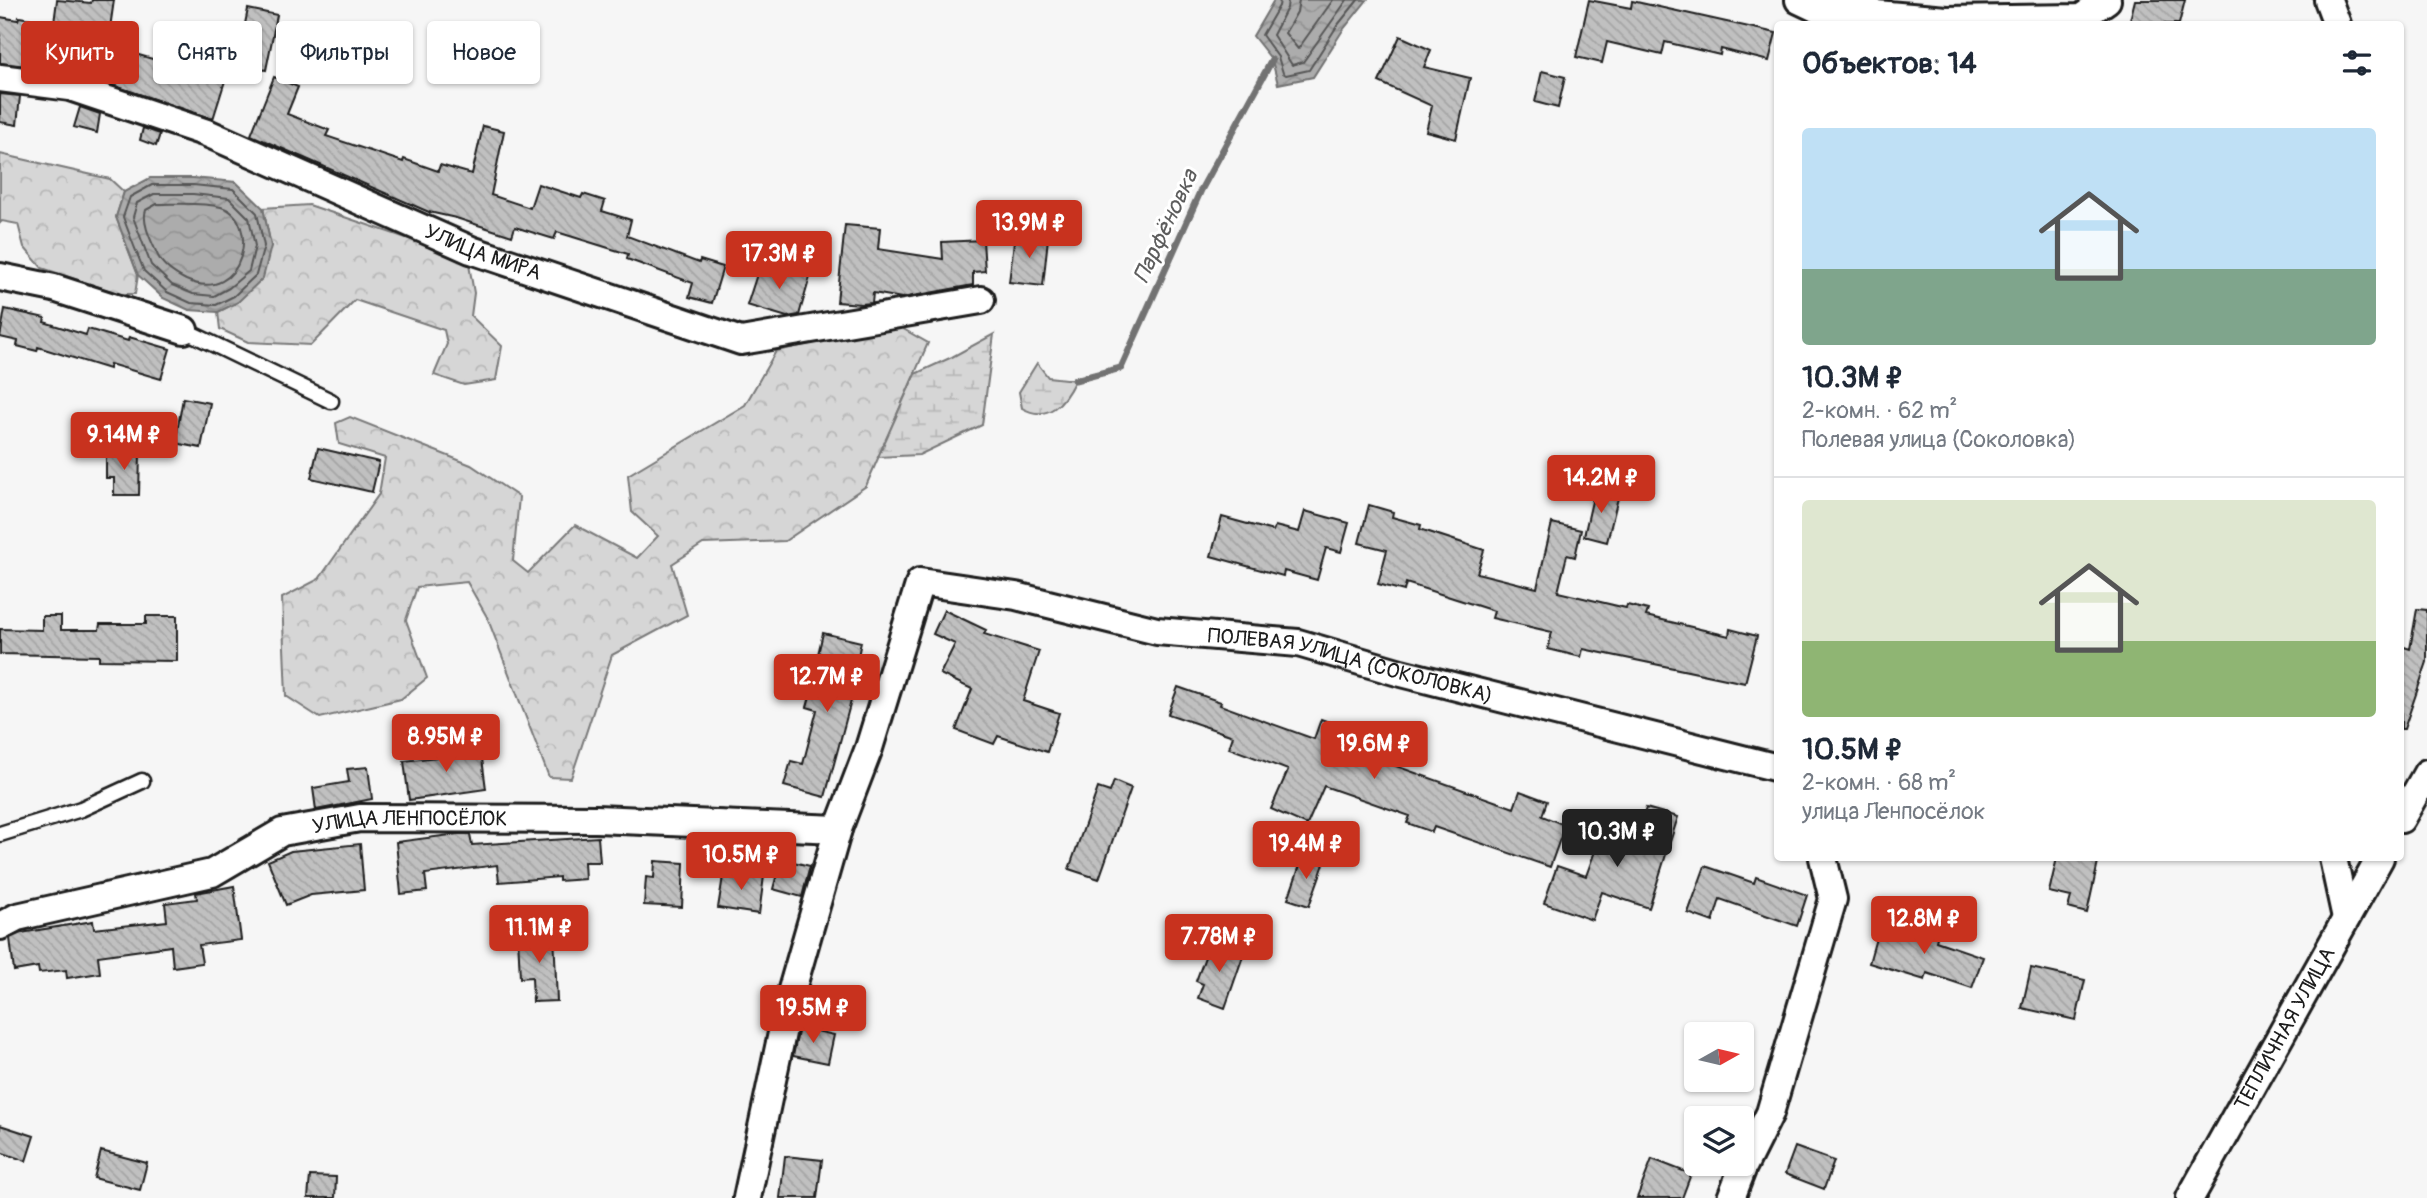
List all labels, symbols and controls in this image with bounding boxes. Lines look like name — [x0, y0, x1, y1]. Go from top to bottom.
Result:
chip: Купить — [21, 21, 139, 84]
chip: Снять — [153, 21, 262, 84]
chip: Фильтры — [276, 21, 413, 84]
chip: Новое — [427, 21, 540, 84]
icon: filters — [2338, 44, 2376, 82]
text: Объектов: 14 — [1802, 45, 1977, 82]
water label: Парфёновка — [1127, 164, 1205, 287]
icon: home — [2026, 173, 2152, 299]
pin: 13.9M ₽ — [964, 201, 1094, 260]
text: 13.9M ₽ — [992, 208, 1066, 237]
street label: УЛИЦА МИРА — [420, 218, 545, 287]
pin: 17.3M ₽ — [714, 232, 844, 291]
text: 17.3M ₽ — [742, 239, 816, 268]
text: 10.3M ₽ — [1802, 359, 1904, 396]
text: 2-комн. · 62 m² — [1802, 396, 1957, 425]
pin: 9.14M ₽ — [59, 412, 189, 472]
text: 9.14M ₽ — [87, 420, 161, 449]
text: Полевая улица (Соколовка) — [1802, 425, 2076, 454]
pin: 14.2M ₽ — [1536, 456, 1666, 515]
text: 14.2M ₽ — [1563, 463, 1639, 492]
icon: home — [2026, 545, 2152, 671]
street label: ПОЛЕВАЯ УЛИЦА (СОКОЛОВКА) — [1207, 622, 1496, 710]
pin: 12.7M ₽ — [762, 654, 892, 714]
text: 12.7M ₽ — [790, 662, 864, 691]
pin: 8.95M ₽ — [381, 714, 511, 774]
text: 8.95M ₽ — [408, 722, 484, 751]
pin: 19.6M ₽ — [1309, 722, 1439, 781]
text: 19.6M ₽ — [1337, 729, 1411, 758]
text: 10.5M ₽ — [1802, 731, 1903, 768]
text: 2-комн. · 68 m² — [1802, 768, 1956, 797]
text: улица Ленпосёлок — [1802, 797, 1985, 826]
street label: УЛИЦА ЛЕНПОСЁЛОК — [310, 804, 507, 840]
pin: 10.3M ₽ — [1552, 810, 1682, 869]
text: 10.3M ₽ — [1578, 817, 1656, 846]
pin: 19.4M ₽ — [1241, 822, 1371, 881]
text: 19.4M ₽ — [1269, 829, 1343, 858]
pin: 10.5M ₽ — [676, 832, 806, 892]
text: 10.5M ₽ — [702, 840, 780, 869]
pin: 12.8M ₽ — [1859, 897, 1989, 956]
text: 12.8M ₽ — [1887, 904, 1961, 933]
pin: 11.1M ₽ — [474, 906, 604, 965]
text: 11.1M ₽ — [505, 913, 573, 942]
pin: 7.78M ₽ — [1154, 914, 1284, 974]
text: 7.78M ₽ — [1181, 922, 1257, 951]
street label: ТЕПЛИЧНАЯ УЛИЦА — [2229, 942, 2342, 1115]
pin: 19.5M ₽ — [748, 986, 878, 1045]
text: 19.5M ₽ — [776, 993, 850, 1022]
north arrow — [1684, 1022, 1754, 1092]
map controls — [1684, 1022, 1754, 1176]
button: layers — [1684, 1106, 1754, 1176]

